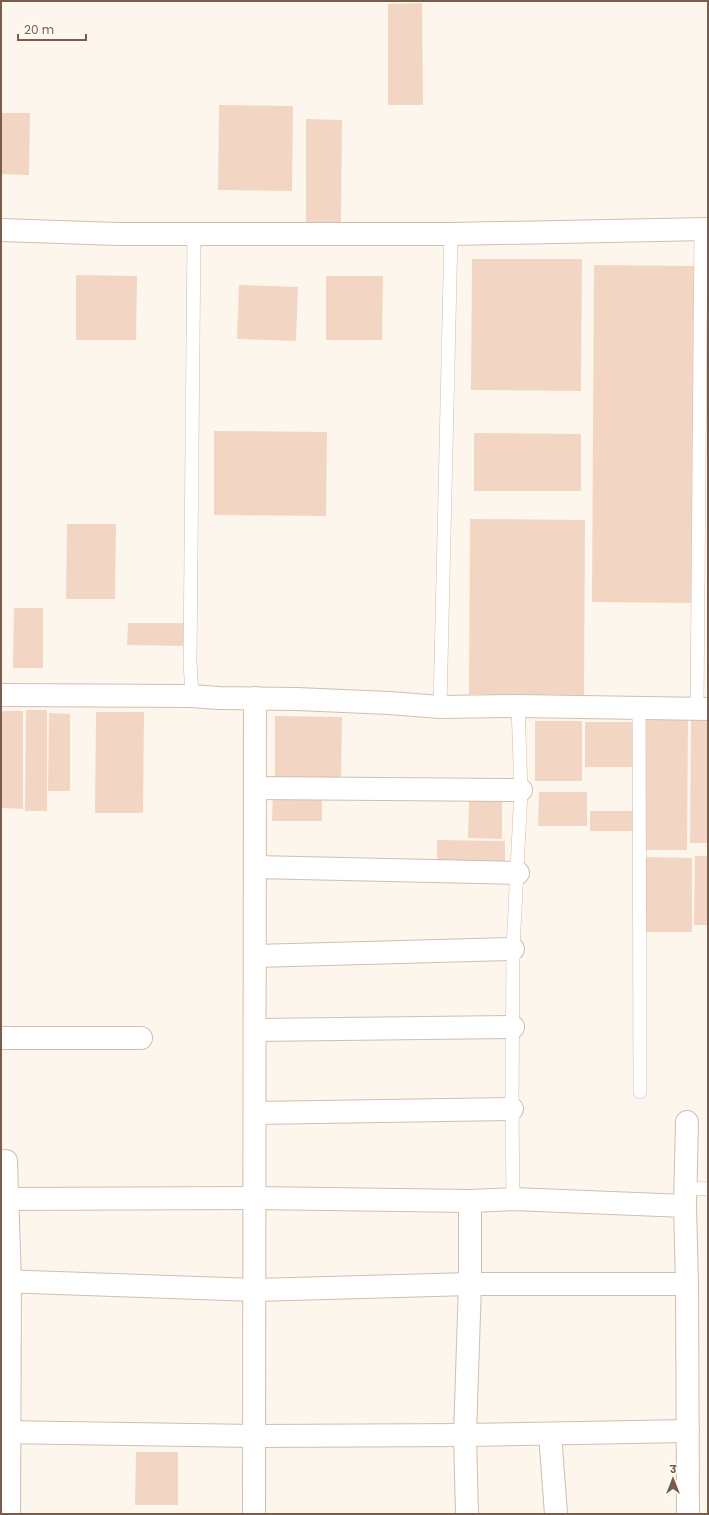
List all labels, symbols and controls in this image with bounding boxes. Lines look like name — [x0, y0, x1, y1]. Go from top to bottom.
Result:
scale bar — [18, 16, 86, 42]
text: 20 m — [24, 21, 54, 38]
north arrow — [653, 1459, 693, 1499]
text: उ — [669, 1461, 677, 1477]

